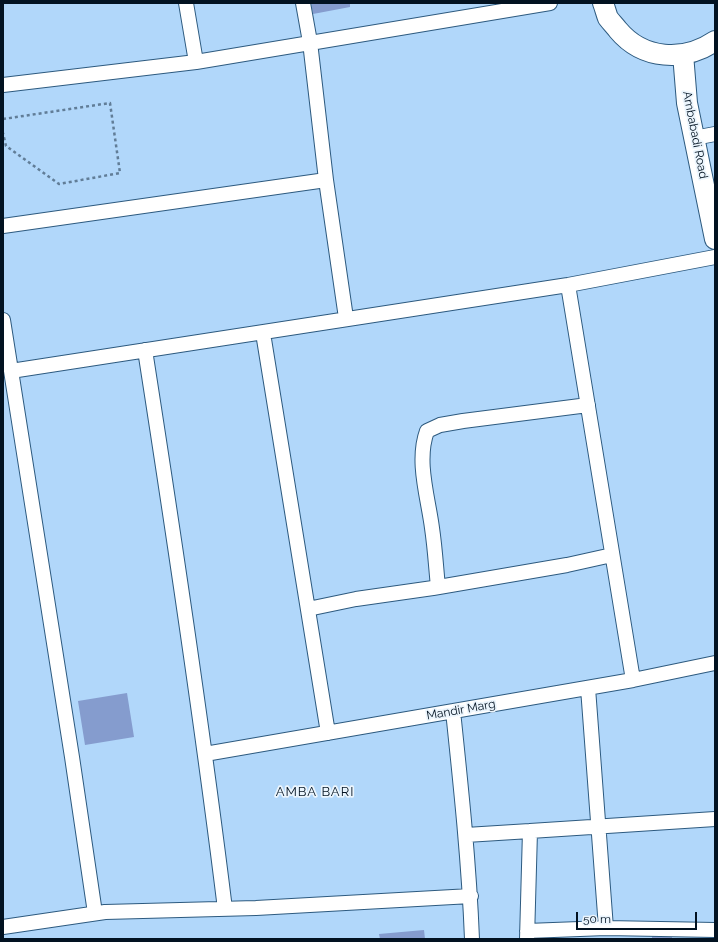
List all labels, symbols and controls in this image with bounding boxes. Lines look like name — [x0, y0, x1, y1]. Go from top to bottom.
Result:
street label: Ambabadi Road — [679, 90, 711, 180]
street label: Mandir Marg — [425, 697, 497, 723]
district label: AMBA BARI — [276, 784, 354, 800]
scale bar — [578, 904, 699, 930]
text: 50 m — [583, 912, 611, 926]

